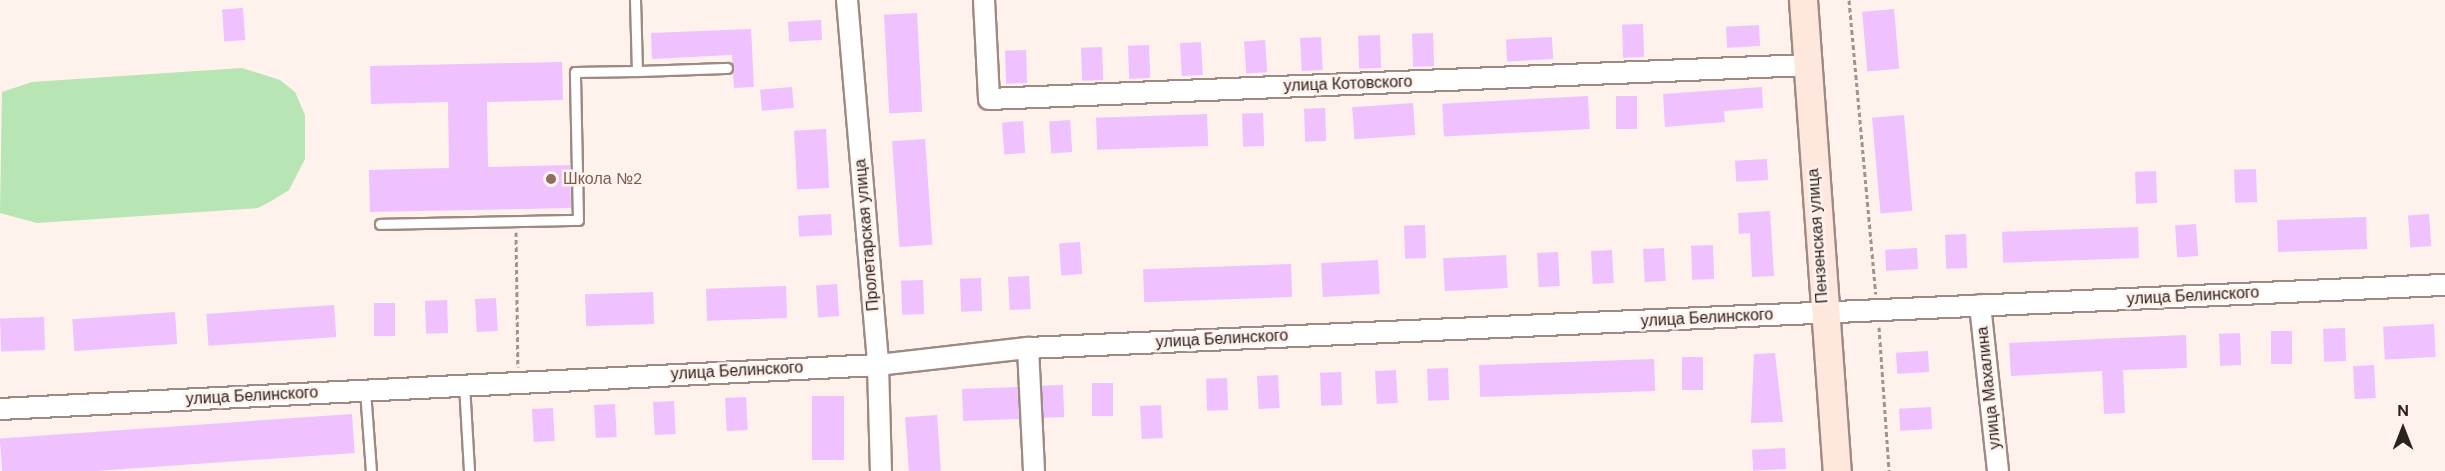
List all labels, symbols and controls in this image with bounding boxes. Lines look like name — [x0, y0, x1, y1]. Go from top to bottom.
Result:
street label: улица Котовского — [1283, 72, 1413, 96]
street label: Пролетарская улица — [851, 158, 883, 312]
street label: Пензенская улица — [1804, 168, 1832, 304]
place label: Школа №2 — [563, 169, 642, 189]
marker: Школа №2 — [544, 172, 558, 186]
street label: улица Белинского — [2126, 283, 2260, 309]
street label: улица Белинского — [1640, 305, 1774, 331]
street label: улица Белинского — [1155, 326, 1289, 352]
street label: улица Махалина — [1973, 326, 2005, 450]
street label: улица Белинского — [670, 358, 804, 384]
street label: улица Белинского — [185, 383, 319, 409]
north arrow — [2373, 399, 2433, 459]
text: N — [2397, 400, 2409, 421]

